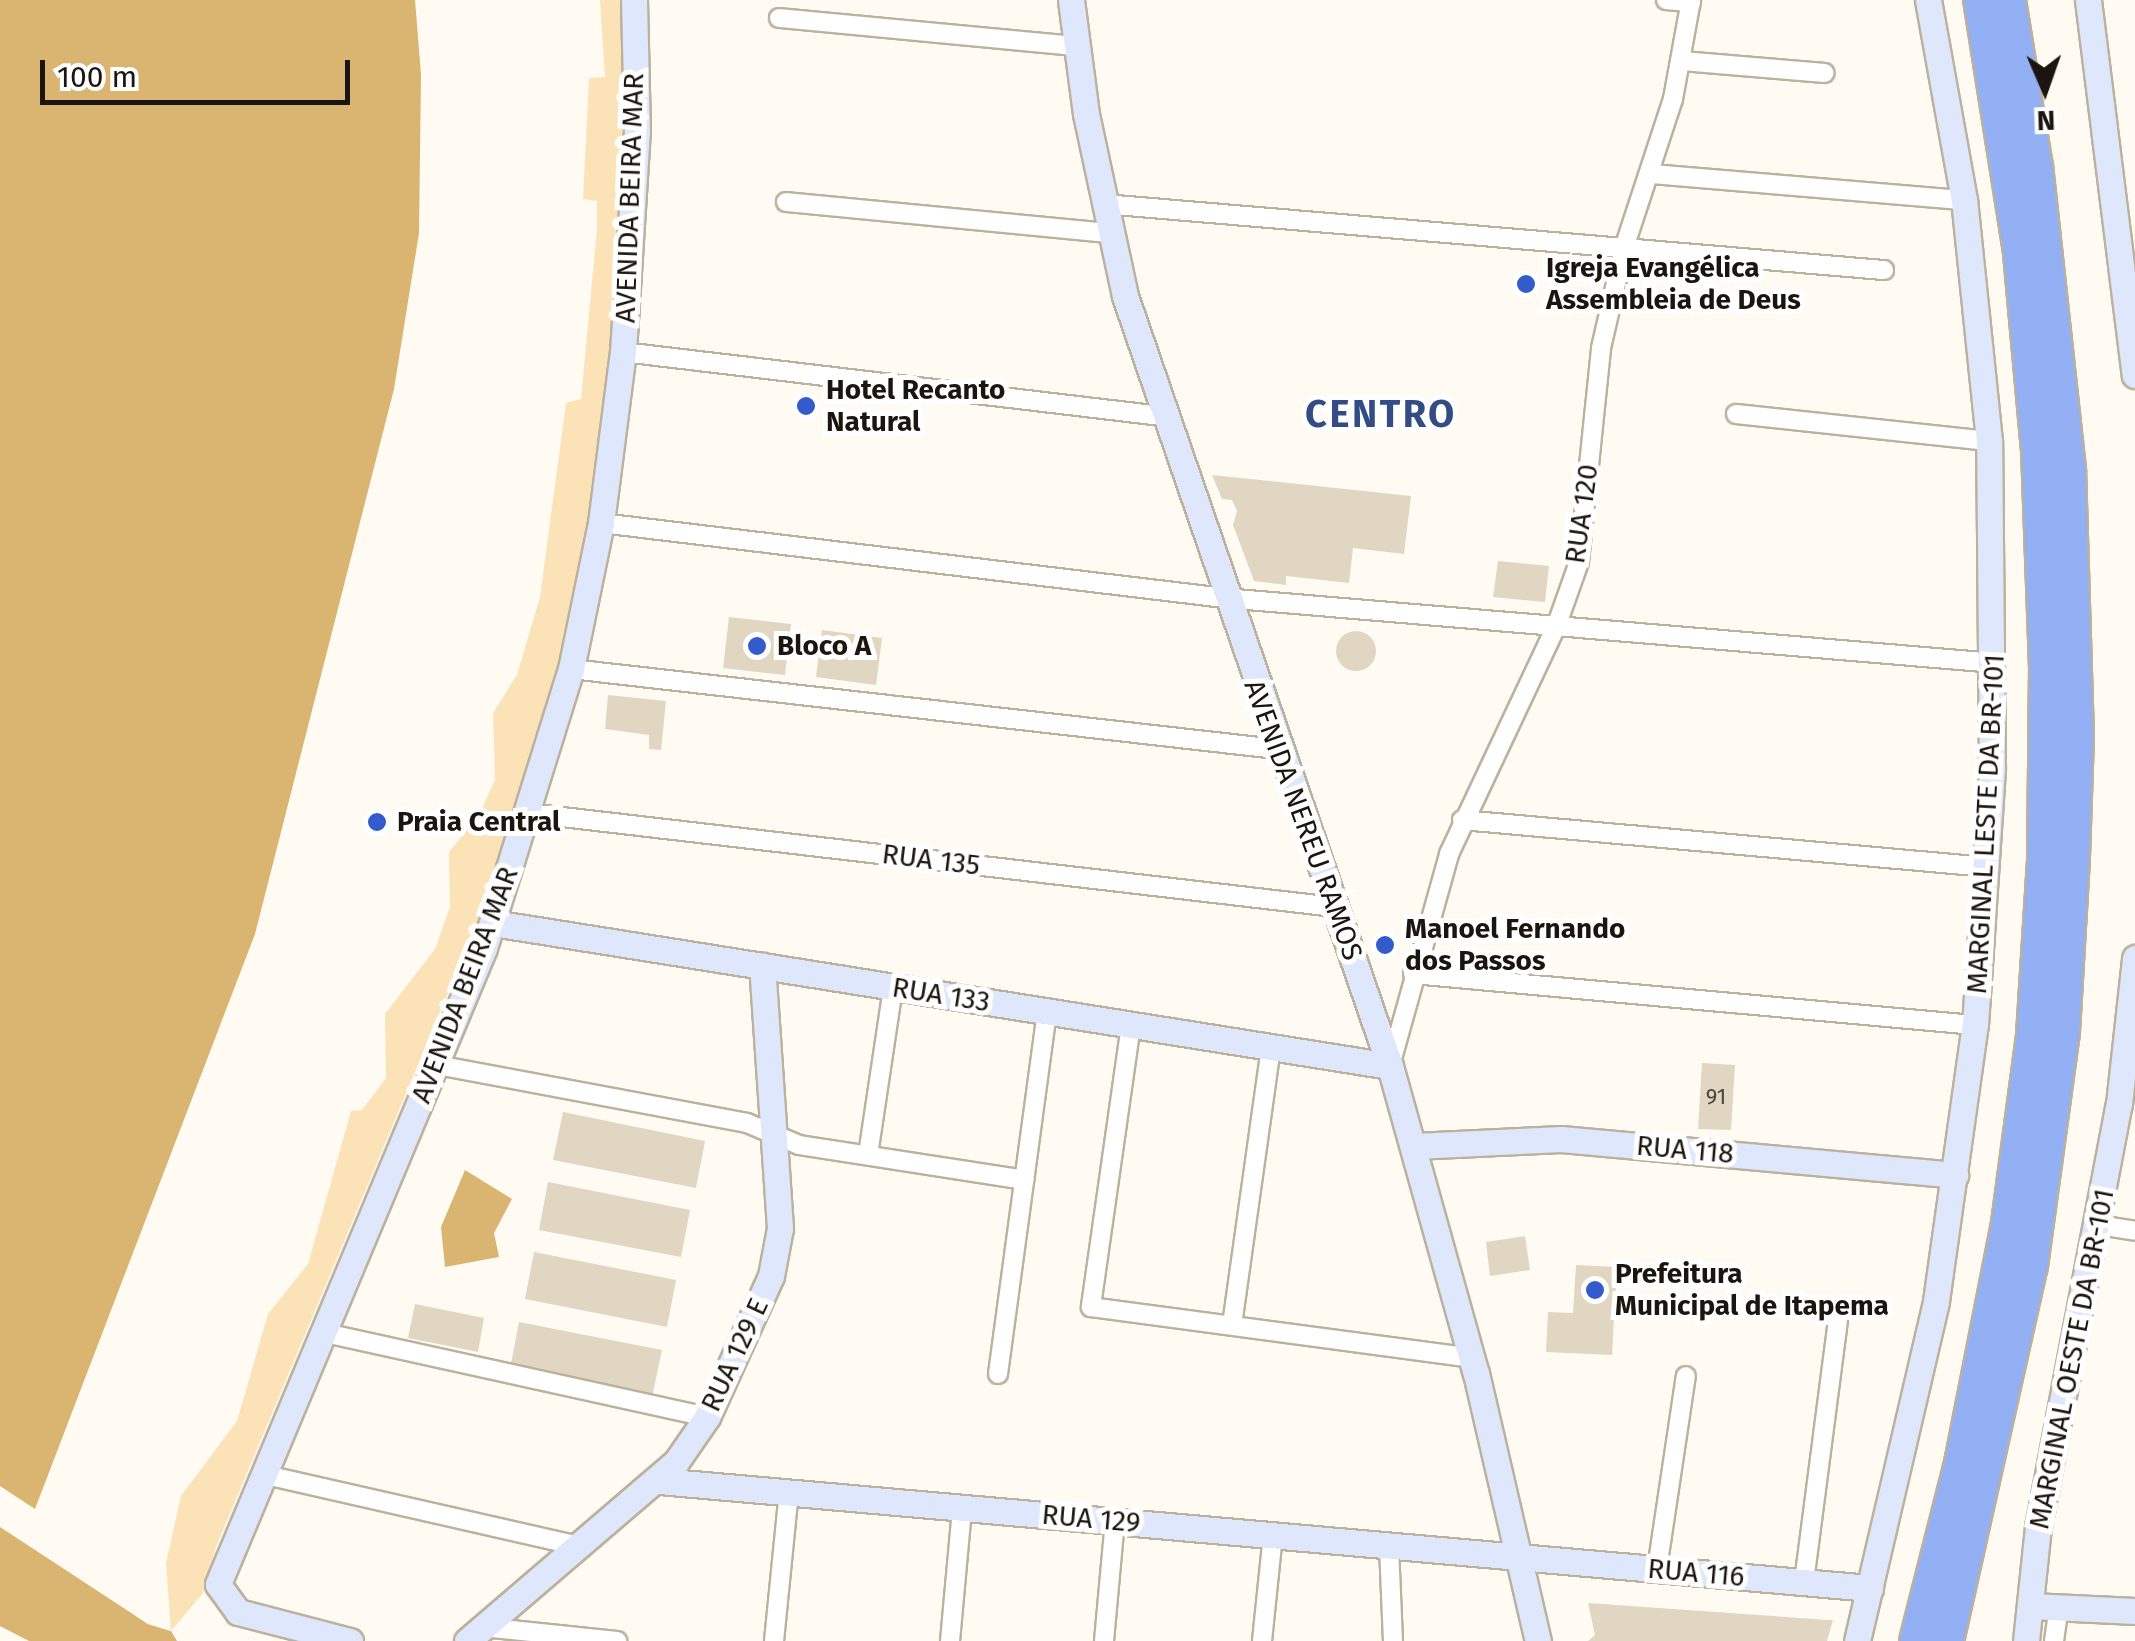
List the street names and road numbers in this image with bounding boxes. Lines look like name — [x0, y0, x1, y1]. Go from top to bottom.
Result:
street label: AVENIDA BEIRA MAR — [609, 72, 651, 324]
street label: RUA 120 — [1558, 462, 1606, 566]
street label: MARGINAL LESTE DA BR-101 — [1960, 653, 2012, 995]
street label: AVENIDA NEREU RAMOS — [1237, 675, 1369, 965]
street label: RUA 135 — [880, 837, 982, 883]
street label: AVENIDA BEIRA MAR — [404, 862, 526, 1108]
street label: RUA 133 — [890, 971, 992, 1019]
street label: RUA 118 — [1635, 1129, 1735, 1171]
street label: MARGINAL OESTE DA BR-101 — [2023, 1186, 2121, 1532]
street label: RUA 129 E — [694, 1293, 776, 1417]
street label: RUA 129 — [1040, 1498, 1142, 1540]
street label: RUA 116 — [1646, 1552, 1746, 1594]

